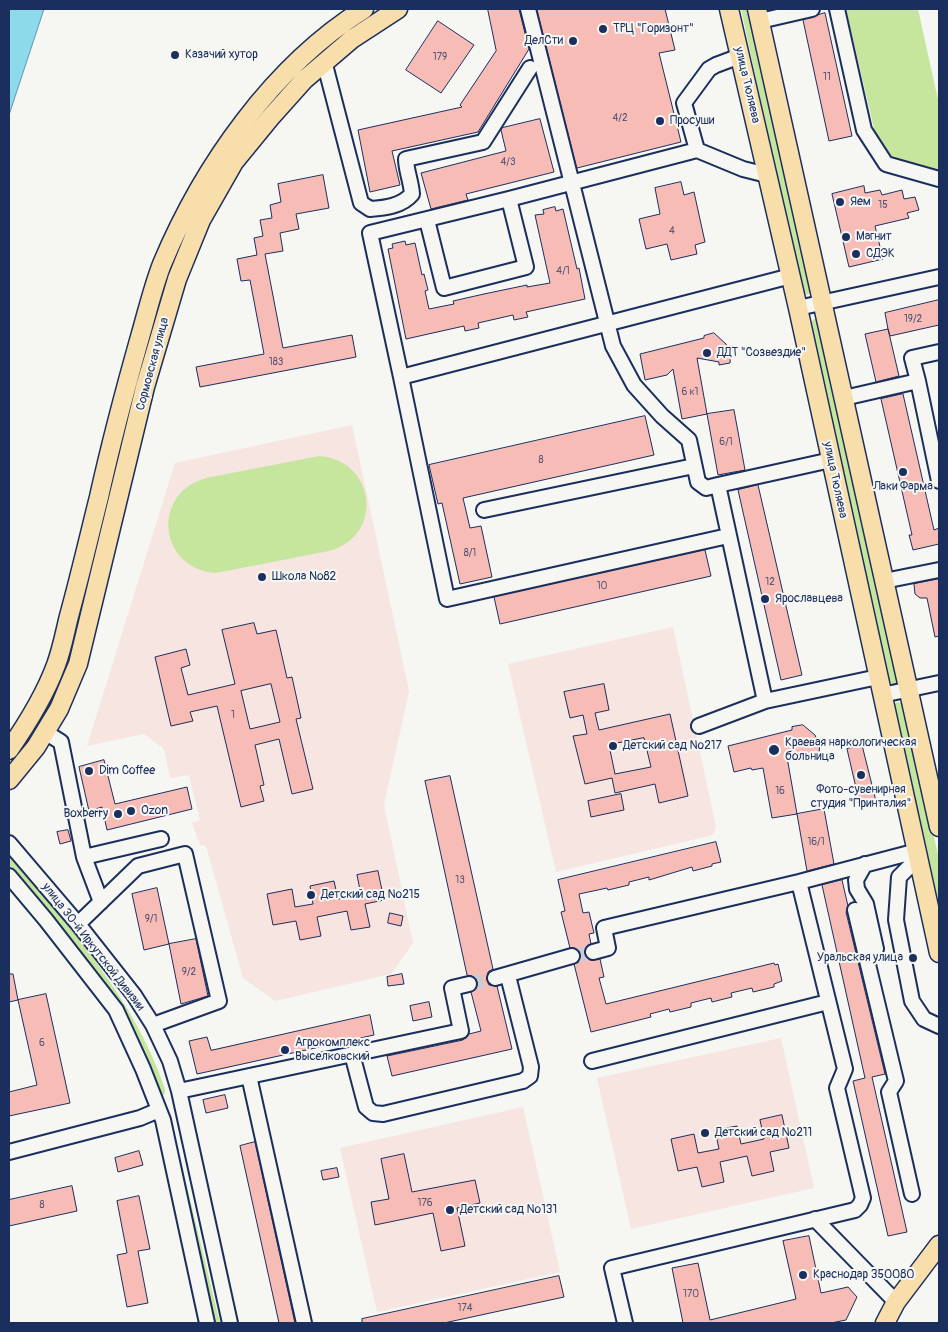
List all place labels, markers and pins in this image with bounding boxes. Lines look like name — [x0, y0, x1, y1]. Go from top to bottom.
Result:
place label: ТРЦ "Горизонт" — [613, 22, 694, 36]
marker: ТРЦ "Горизонт" — [597, 23, 609, 35]
place label: ДелСти — [525, 34, 563, 48]
marker: ДелСти — [567, 35, 579, 47]
place label: Казачий хутор — [185, 48, 258, 62]
marker: Казачий хутор — [169, 49, 181, 61]
place label: Просуши — [670, 114, 714, 128]
marker: Просуши — [654, 115, 666, 127]
place label: Яем — [850, 195, 871, 209]
marker: Яем — [834, 196, 846, 208]
place label: Магнит — [856, 230, 892, 244]
marker: Магнит — [840, 231, 852, 243]
place label: СДЭК — [866, 247, 895, 261]
marker: СДЭК — [850, 248, 862, 260]
place label: ДДТ "Созвездие" — [717, 346, 806, 360]
marker: ДДТ "Созвездие" — [701, 347, 713, 359]
marker: Лаки Фарма — [897, 466, 909, 478]
place label: Лаки Фарма — [873, 480, 933, 494]
place label: Школа №82 — [272, 570, 336, 584]
marker: Школа №82 — [256, 571, 268, 583]
place label: Ярославцева — [775, 592, 843, 606]
marker: Ярославцева — [759, 593, 771, 605]
place label: Краевая наркологическая больница — [785, 736, 916, 764]
place label: Детский сад №217 — [623, 739, 722, 753]
marker: Детский сад №217 — [607, 740, 619, 752]
marker: Краевая наркологическая больница — [767, 743, 781, 757]
place label: Dim Coffee — [99, 764, 155, 778]
marker: Dim Coffee — [83, 765, 95, 777]
marker: Фото-сувенирная студия "Принталия" — [855, 769, 867, 781]
place label: Фото-сувенирная студия "Принталия" — [811, 783, 911, 811]
place label: Ozon — [141, 804, 168, 818]
marker: Ozon — [125, 805, 137, 817]
place label: Boxberry — [63, 807, 108, 821]
marker: Boxberry — [112, 808, 124, 820]
place label: Детский сад №215 — [321, 888, 420, 902]
marker: Детский сад №215 — [305, 889, 317, 901]
place label: Уральская улица — [817, 951, 903, 965]
marker: Уральская улица — [907, 952, 919, 964]
place label: Агрокомплекс Выселковский — [295, 1036, 370, 1064]
marker: Агрокомплекс Выселковский — [279, 1044, 291, 1056]
place label: Детский сад №211 — [715, 1126, 812, 1140]
marker: Детский сад №211 — [699, 1127, 711, 1139]
place label: Детский сад №131 — [460, 1203, 557, 1217]
marker: Детский сад №131 — [444, 1204, 456, 1216]
place label: Краснодар 350080 — [813, 1268, 915, 1282]
marker: Краснодар 350080 — [797, 1269, 809, 1281]

